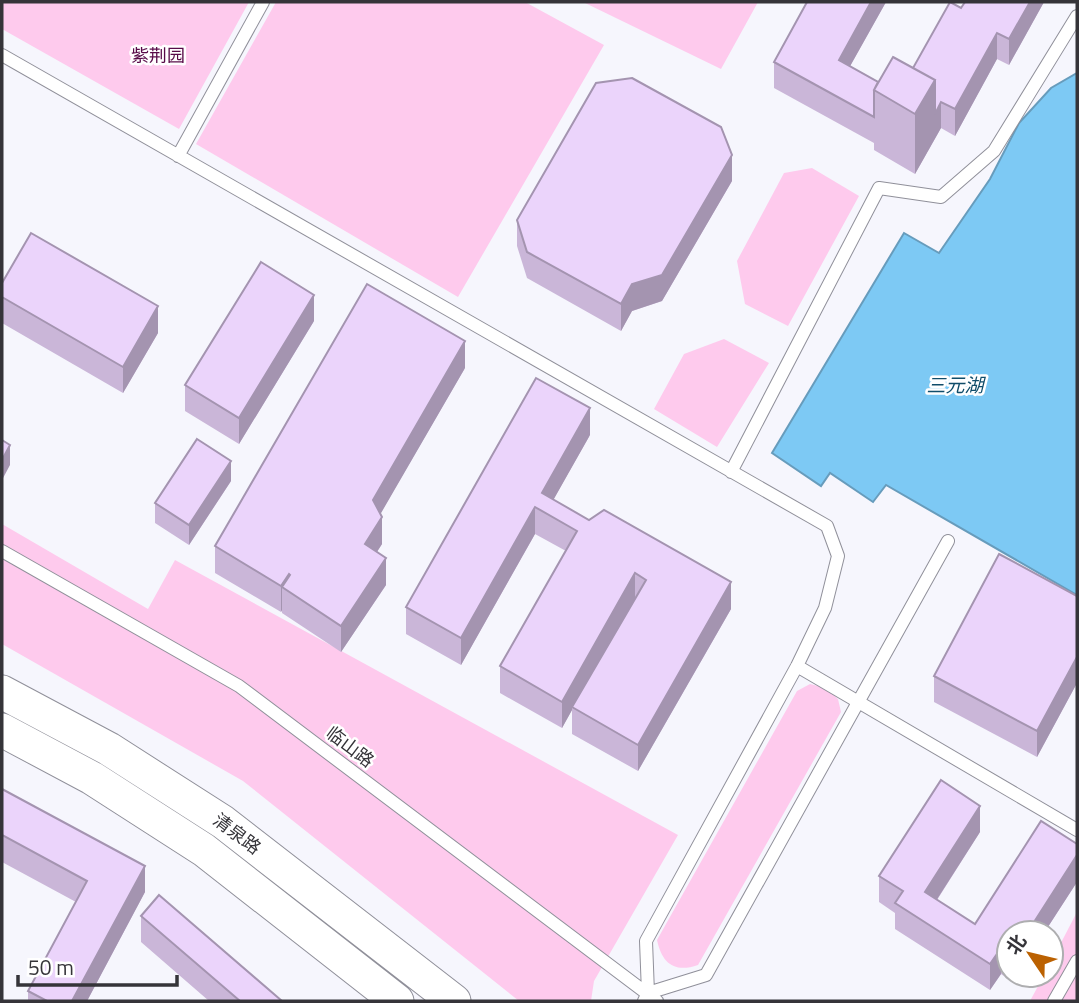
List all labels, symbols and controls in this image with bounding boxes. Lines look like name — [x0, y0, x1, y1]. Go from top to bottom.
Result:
park label: 紫荆园 — [131, 42, 185, 69]
water label: 三元湖 — [926, 370, 986, 399]
street label: 临山路 — [321, 720, 380, 774]
street label: 清泉路 — [208, 807, 267, 861]
north arrow — [995, 919, 1065, 989]
text: 北 — [998, 928, 1033, 960]
scale bar — [18, 944, 177, 988]
text: 50 m — [28, 951, 74, 983]

